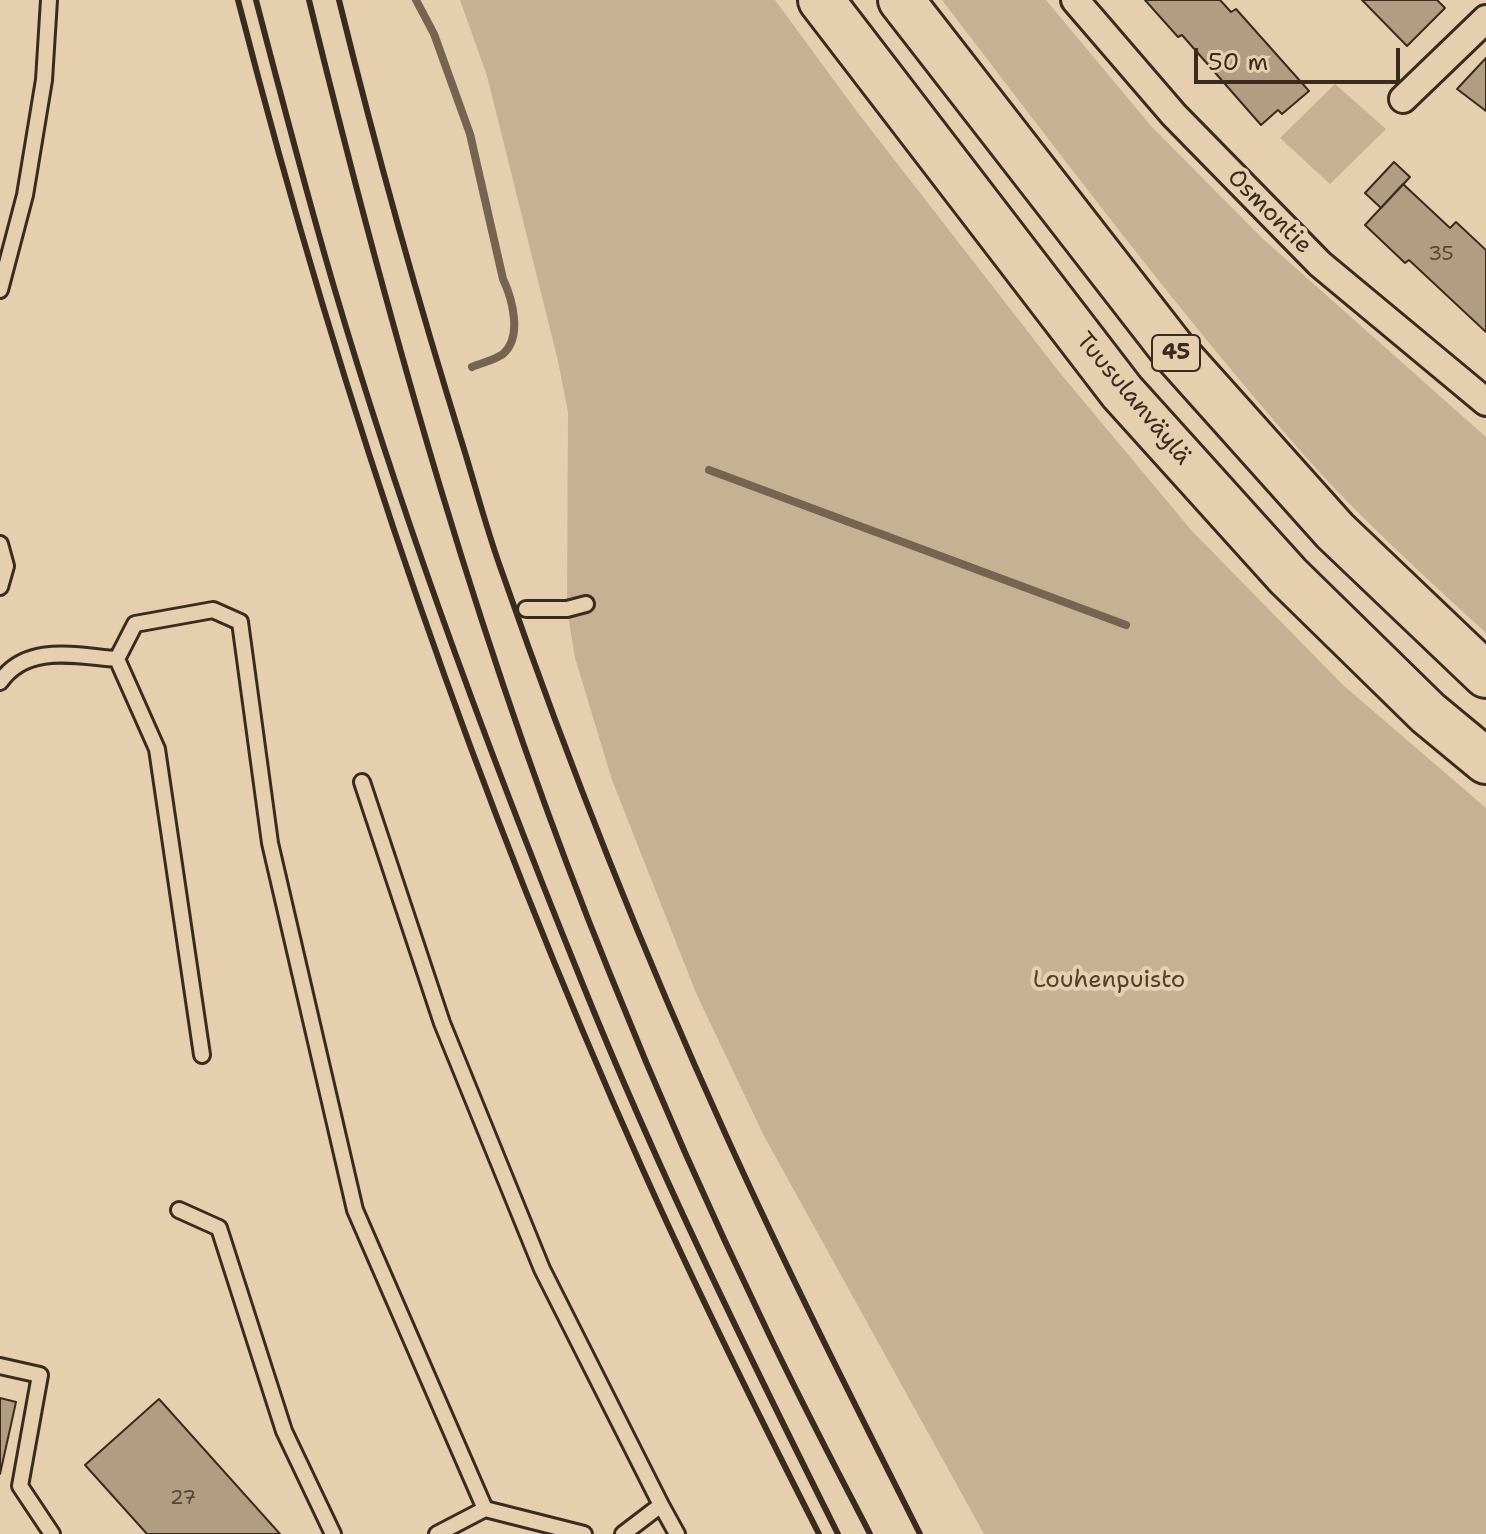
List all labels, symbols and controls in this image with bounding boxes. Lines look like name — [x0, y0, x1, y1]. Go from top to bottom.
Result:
scale bar — [1198, 32, 1404, 82]
text: 50 m — [1208, 46, 1268, 78]
street label: Osmontie — [1221, 164, 1317, 260]
house number: 35 — [1428, 243, 1454, 267]
street label: Tuusulanväylä — [1069, 327, 1197, 471]
road number: 45 — [1152, 335, 1200, 371]
park label: Louhenpuisto — [1033, 967, 1185, 995]
house number: 27 — [170, 1487, 196, 1511]

